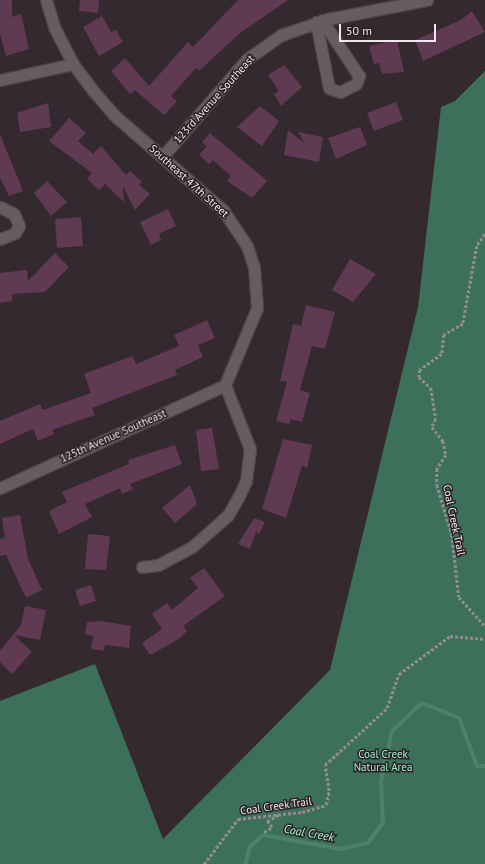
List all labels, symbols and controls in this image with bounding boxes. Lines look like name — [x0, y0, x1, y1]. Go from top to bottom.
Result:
scale bar — [341, 16, 438, 42]
text: 50 m — [346, 23, 372, 38]
street label: 123rd Avenue Southeast — [171, 52, 257, 146]
street label: Southeast 47th Street — [147, 142, 231, 220]
street label: 125th Avenue Southeast — [58, 407, 168, 465]
street label: Coal Creek Trail — [440, 483, 468, 557]
park label: Coal Creek Natural Area — [353, 748, 413, 774]
street label: Coal Creek Trail — [239, 794, 313, 818]
water label: Coal Creek — [283, 821, 335, 845]

